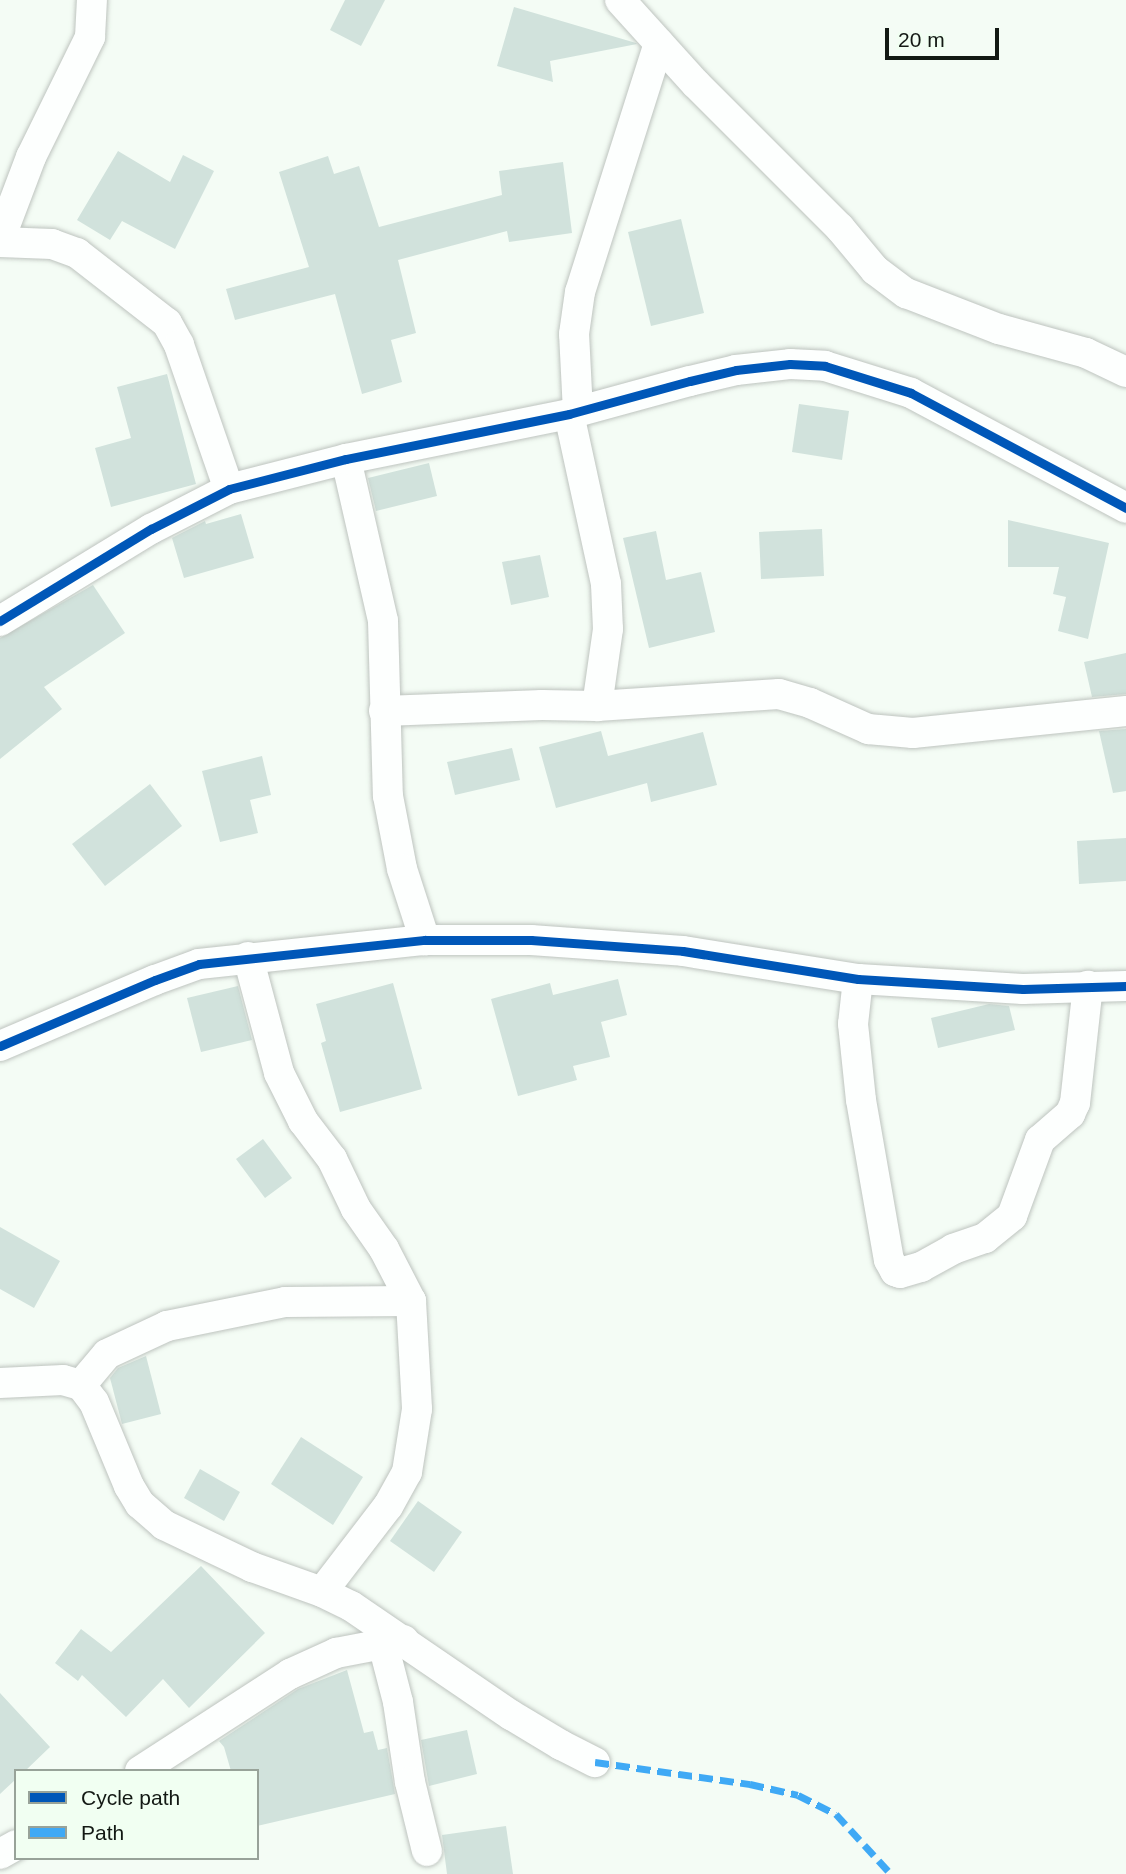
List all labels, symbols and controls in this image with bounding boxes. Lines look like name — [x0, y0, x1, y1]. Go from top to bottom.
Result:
scale bar — [888, 14, 1002, 58]
text: 20 m — [898, 28, 945, 51]
legend — [14, 1769, 259, 1860]
text: Cycle path — [81, 1786, 180, 1809]
text: Path — [81, 1821, 124, 1844]

